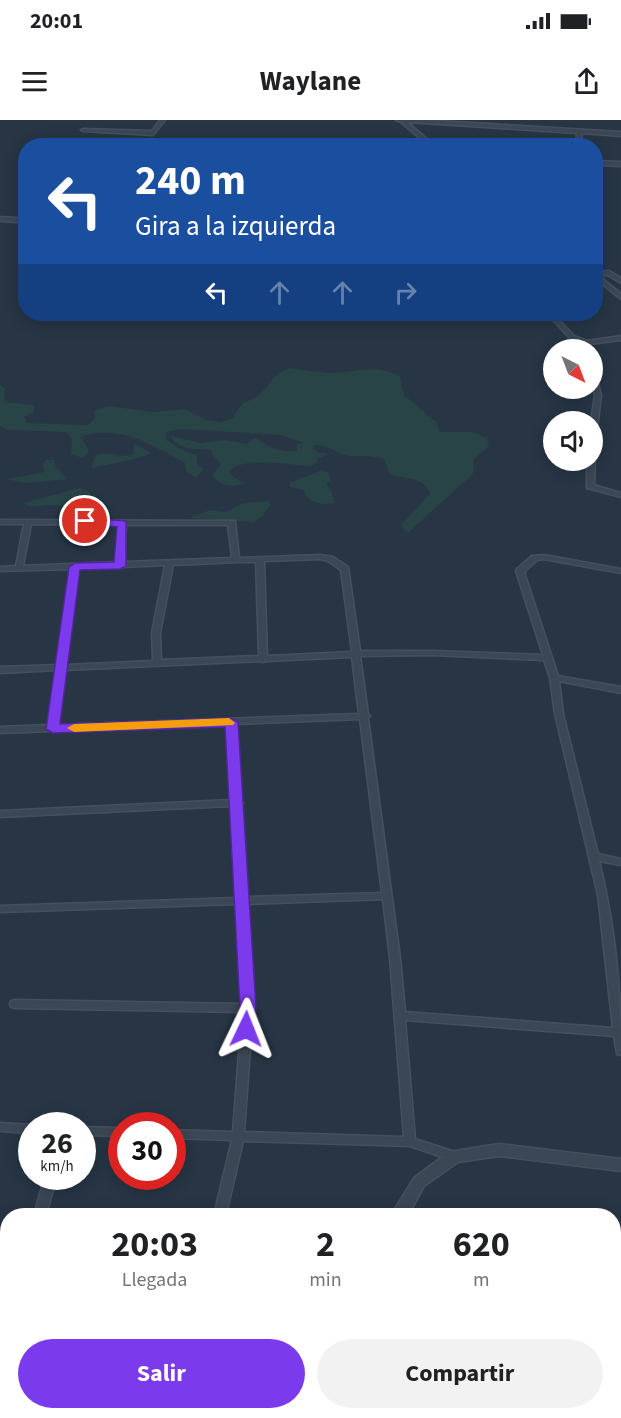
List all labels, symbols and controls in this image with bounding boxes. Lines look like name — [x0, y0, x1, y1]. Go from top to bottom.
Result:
text: 20:01 — [30, 5, 83, 37]
text: Waylane — [260, 62, 361, 101]
icon: menu — [18, 65, 51, 98]
icon: share — [570, 65, 603, 98]
text: 240 m — [135, 151, 246, 211]
icon: left — [36, 162, 114, 240]
text: Gira a la izquierda — [135, 207, 336, 246]
icon: left — [200, 276, 233, 309]
icon: ahead — [263, 276, 296, 309]
icon: ahead — [326, 276, 359, 309]
icon: right — [389, 276, 422, 309]
north arrow — [543, 339, 603, 399]
map controls — [543, 339, 603, 471]
button: sound — [543, 411, 603, 471]
pin — [59, 495, 110, 546]
icon: arrive — [68, 504, 101, 537]
position arrow — [214, 997, 278, 1061]
speed limit sign: 30 — [108, 1112, 186, 1190]
text: 26 — [41, 1122, 73, 1165]
text: km/h — [40, 1156, 74, 1177]
text: 20:03 — [111, 1219, 198, 1270]
text: 2 — [316, 1219, 335, 1270]
text: 620 — [453, 1219, 510, 1270]
text: Llegada — [122, 1266, 187, 1294]
text: min — [309, 1266, 342, 1294]
text: m — [473, 1266, 490, 1294]
button: Salir — [18, 1339, 305, 1408]
button: Compartir — [317, 1339, 603, 1408]

